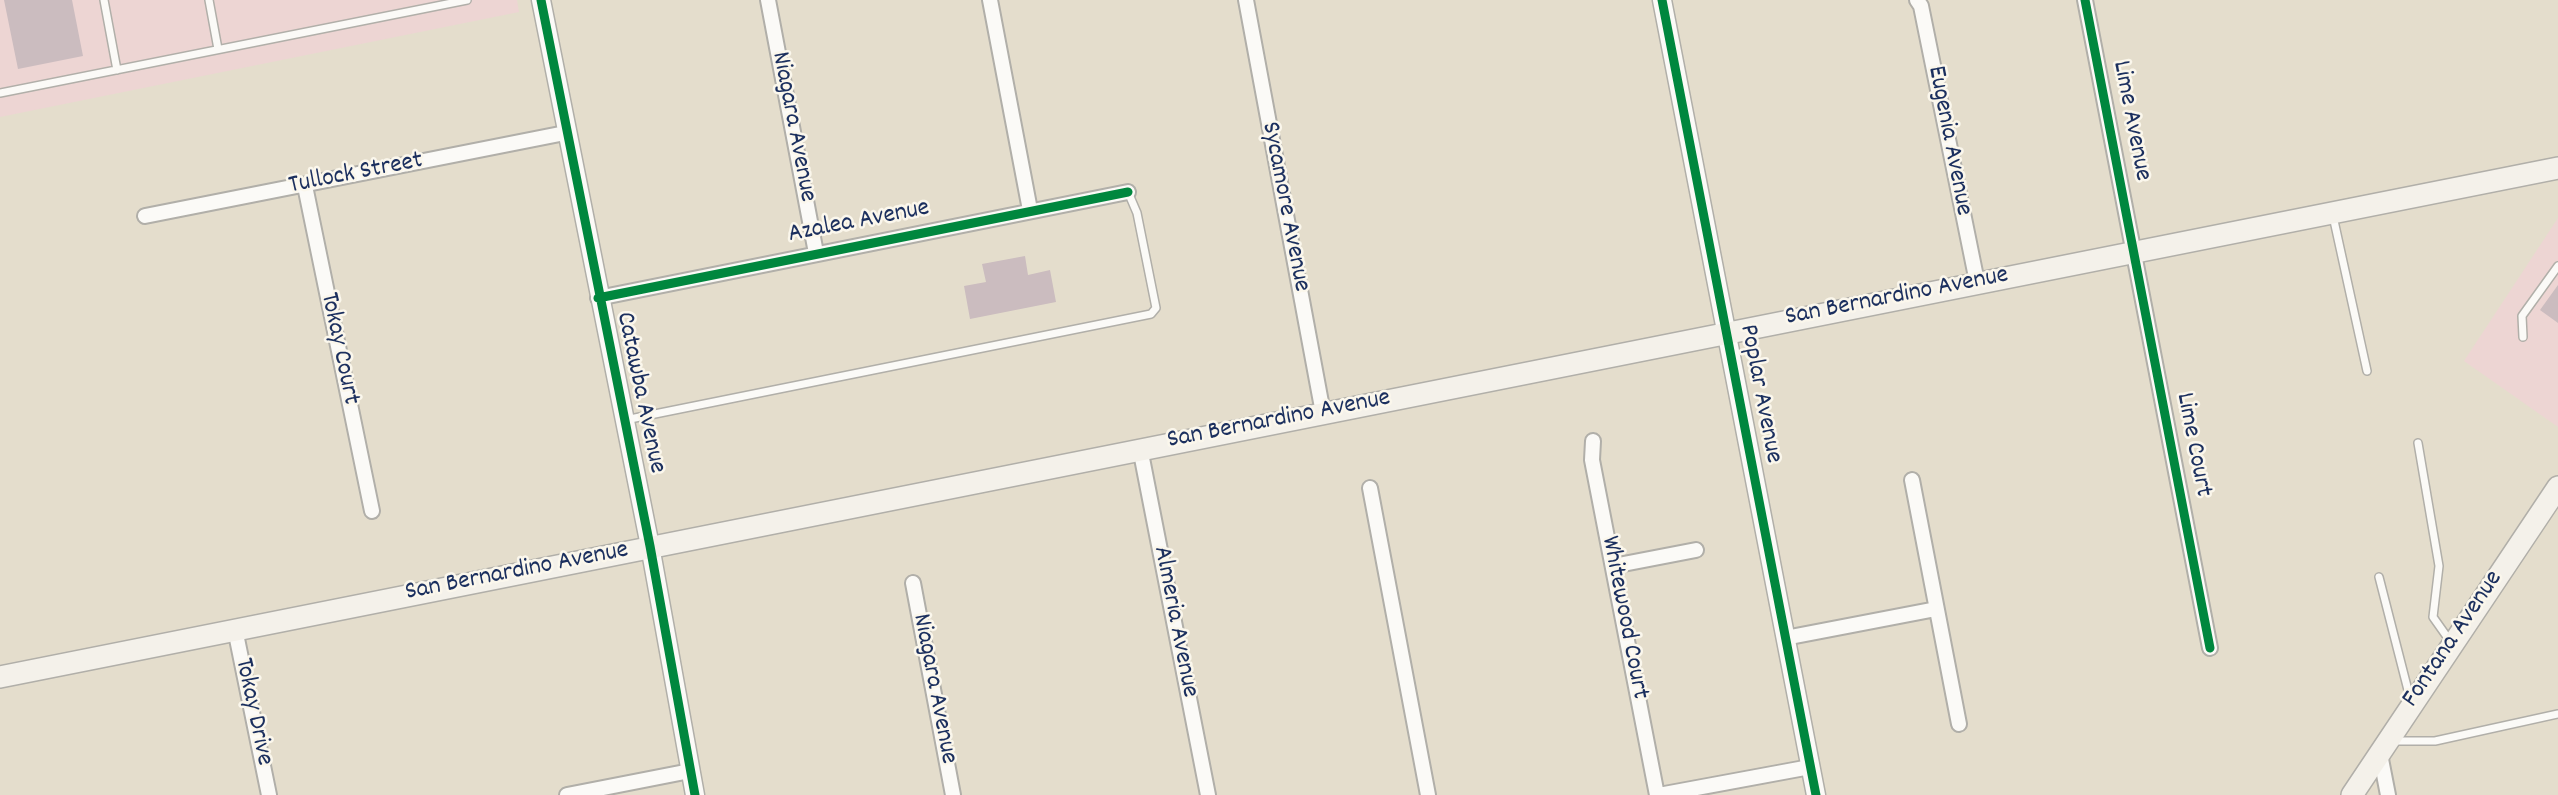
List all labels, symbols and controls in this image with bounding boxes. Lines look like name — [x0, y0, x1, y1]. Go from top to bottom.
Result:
street label: Niagara Avenue — [762, 49, 822, 205]
street label: Lime Avenue — [2103, 58, 2157, 184]
street label: Eugenia Avenue — [1918, 63, 1978, 219]
street label: Sycamore Avenue — [1252, 119, 1316, 295]
street label: Tullock Street — [286, 147, 426, 203]
street label: Azalea Avenue — [786, 194, 932, 252]
street label: San Bernardino Avenue — [1783, 261, 2011, 335]
street label: Tokay Court — [311, 290, 365, 408]
street label: Catawba Avenue — [607, 309, 671, 477]
street label: Poplar Avenue — [1730, 322, 1788, 466]
street label: San Bernardino Avenue — [1165, 384, 1393, 458]
street label: Lime Court — [2167, 390, 2217, 500]
street label: Whitewood Court — [1592, 534, 1654, 702]
street label: San Bernardino Avenue — [403, 536, 631, 610]
street label: Almeria Avenue — [1144, 544, 1204, 700]
street label: Fontana Avenue — [2397, 566, 2511, 714]
street label: Niagara Avenue — [903, 611, 963, 767]
street label: Tokay Drive — [225, 655, 279, 769]

